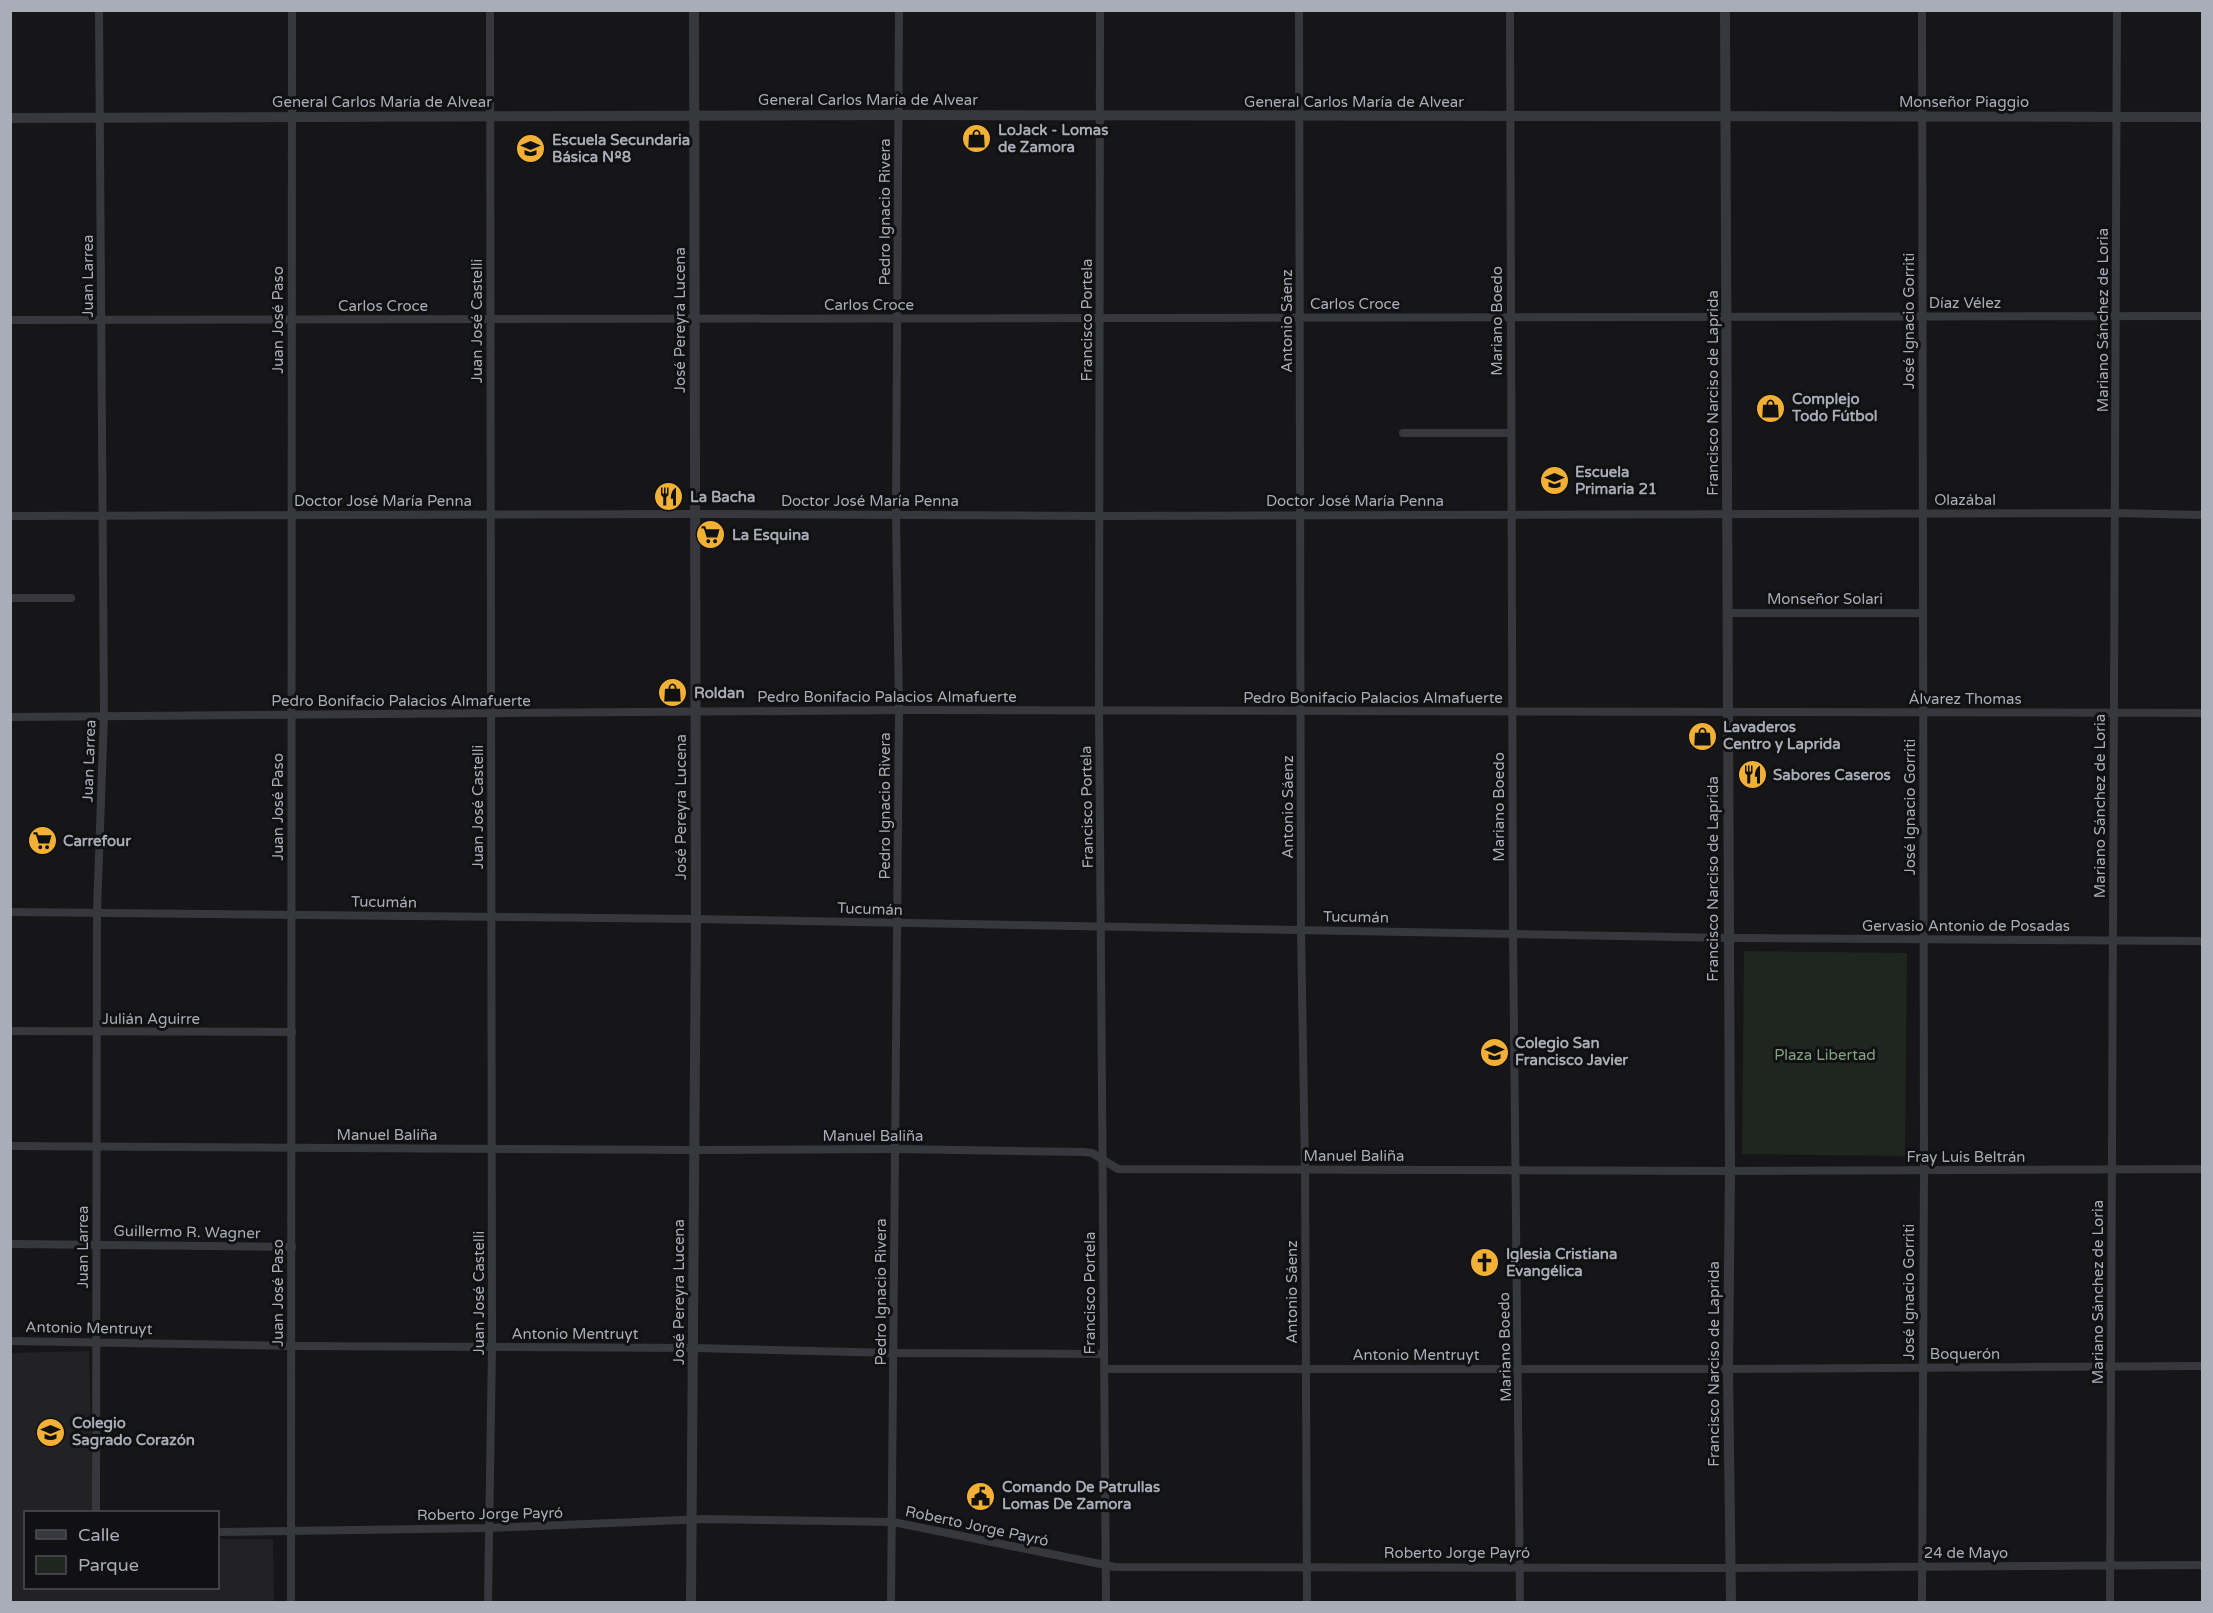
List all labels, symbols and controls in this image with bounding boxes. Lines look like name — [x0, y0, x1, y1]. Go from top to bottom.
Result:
street label: General Carlos María de Alvear — [758, 91, 978, 109]
street label: General Carlos María de Alvear — [272, 93, 492, 111]
street label: General Carlos María de Alvear — [1244, 93, 1464, 111]
street label: Monseñor Piaggio — [1899, 93, 2029, 111]
place label: LoJack - Lomas de Zamora — [998, 121, 1108, 156]
shop icon: LoJack - Lomas de Zamora — [961, 123, 993, 155]
place label: Escuela Secundaria Básica Nº8 — [552, 131, 690, 166]
school or university icon: Escuela Secundaria Básica Nº8 — [515, 133, 547, 165]
street label: Pedro Ignacio Rivera — [876, 138, 894, 286]
street label: Mariano Sánchez de Loria — [2094, 228, 2112, 412]
street label: Juan Larrea — [79, 235, 97, 317]
street label: José Pereyra Lucena — [671, 247, 689, 393]
street label: José Ignacio Gorriti — [1900, 253, 1918, 389]
street label: Juan José Castelli — [468, 259, 486, 383]
street label: Francisco Portela — [1078, 259, 1096, 381]
street label: Juan José Paso — [269, 266, 287, 374]
street label: Mariano Boedo — [1488, 266, 1506, 376]
street label: Antonio Sáenz — [1278, 269, 1296, 373]
street label: Francisco Narciso de Laprida — [1704, 290, 1722, 496]
street label: Díaz Vélez — [1929, 294, 2001, 312]
street label: Carlos Croce — [1310, 295, 1400, 313]
street label: Carlos Croce — [824, 296, 914, 314]
street label: Carlos Croce — [338, 297, 428, 315]
place label: Complejo Todo Fútbol — [1791, 390, 1878, 425]
shop icon: Complejo Todo Fútbol — [1755, 392, 1787, 424]
place label: Escuela Primaria 21 — [1575, 463, 1657, 498]
school or university icon: Escuela Primaria 21 — [1538, 465, 1570, 497]
restaurant icon: La Bacha — [653, 481, 685, 513]
place label: La Bacha — [690, 488, 755, 506]
street label: Olazábal — [1934, 491, 1996, 509]
street label: Doctor José María Penna — [294, 492, 472, 510]
street label: Doctor José María Penna — [781, 492, 959, 510]
street label: Doctor José María Penna — [1266, 492, 1444, 510]
supermarket icon: La Esquina — [695, 519, 727, 551]
place label: La Esquina — [732, 526, 810, 545]
street label: Monseñor Solari — [1767, 590, 1883, 608]
shop icon: Roldan — [657, 677, 689, 709]
place label: Roldan — [694, 684, 745, 702]
street label: Pedro Bonifacio Palacios Almafuerte — [757, 688, 1017, 706]
street label: Pedro Bonifacio Palacios Almafuerte — [1243, 689, 1503, 707]
street label: Álvarez Thomas — [1908, 690, 2022, 708]
street label: Pedro Bonifacio Palacios Almafuerte — [271, 692, 531, 710]
street label: Mariano Sánchez de Loria — [2091, 714, 2109, 898]
place label: Lavaderos Centro y Laprida — [1723, 718, 1841, 754]
street label: Juan Larrea — [79, 719, 99, 803]
shop icon: Lavaderos Centro y Laprida — [1686, 720, 1718, 752]
street label: Pedro Ignacio Rivera — [876, 732, 894, 880]
street label: José Pereyra Lucena — [672, 734, 690, 880]
street label: José Ignacio Gorriti — [1901, 739, 1919, 875]
street label: Juan José Castelli — [469, 745, 487, 869]
street label: Francisco Portela — [1077, 745, 1097, 869]
street label: Mariano Boedo — [1490, 752, 1508, 862]
street label: Juan José Paso — [269, 753, 287, 861]
street label: Antonio Sáenz — [1279, 755, 1297, 859]
restaurant icon: Sabores Caseros — [1736, 759, 1768, 791]
place label: Sabores Caseros — [1773, 766, 1891, 784]
street label: Francisco Narciso de Laprida — [1704, 776, 1722, 982]
supermarket icon: Carrefour — [26, 825, 58, 857]
place label: Carrefour — [63, 832, 131, 850]
street label: Tucumán — [351, 892, 417, 912]
street label: Tucumán — [837, 899, 903, 919]
street label: Tucumán — [1323, 907, 1389, 927]
street label: Gervasio Antonio de Posadas — [1862, 917, 2070, 935]
street label: Julián Aguirre — [102, 1010, 200, 1028]
place label: Colegio San Francisco Javier — [1515, 1034, 1628, 1069]
school or university icon: Colegio San Francisco Javier — [1478, 1036, 1510, 1068]
park label: Plaza Libertad — [1774, 1046, 1876, 1064]
street label: Manuel Baliña — [336, 1126, 438, 1144]
street label: Manuel Baliña — [822, 1127, 924, 1145]
street label: Manuel Baliña — [1303, 1147, 1405, 1165]
street label: Fray Luis Beltrán — [1907, 1148, 2025, 1166]
street label: Mariano Sánchez de Loria — [2089, 1200, 2107, 1384]
street label: Juan Larrea — [74, 1206, 92, 1288]
street label: Pedro Ignacio Rivera — [872, 1218, 890, 1366]
street label: José Pereyra Lucena — [670, 1219, 688, 1365]
street label: Guillermo R. Wagner — [113, 1222, 261, 1242]
street label: José Ignacio Gorriti — [1900, 1224, 1918, 1360]
street label: Juan José Castelli — [470, 1231, 488, 1355]
street label: Francisco Portela — [1081, 1232, 1099, 1354]
street label: Juan José Paso — [269, 1239, 287, 1347]
street label: Antonio Sáenz — [1283, 1240, 1301, 1344]
place label: Iglesia Cristiana Evangélica — [1506, 1245, 1617, 1281]
church icon: Iglesia Cristiana Evangélica — [1469, 1247, 1501, 1279]
street label: Francisco Narciso de Laprida — [1705, 1261, 1723, 1467]
street label: Mariano Boedo — [1495, 1292, 1515, 1402]
street label: Antonio Mentruyt — [25, 1318, 153, 1338]
street label: Antonio Mentruyt — [511, 1325, 639, 1343]
street label: Boquerón — [1930, 1345, 2000, 1363]
street label: Antonio Mentruyt — [1352, 1346, 1480, 1364]
place label: Colegio Sagrado Corazón — [72, 1414, 195, 1450]
school or university icon: Colegio Sagrado Corazón — [35, 1416, 67, 1448]
place label: Comando De Patrullas Lomas De Zamora — [1002, 1478, 1160, 1513]
public building icon: Comando De Patrullas Lomas De Zamora — [965, 1480, 997, 1512]
street label: Roberto Jorge Payró — [904, 1502, 1050, 1550]
street label: Roberto Jorge Payró — [417, 1504, 563, 1524]
legend — [24, 1511, 219, 1589]
text: Calle — [78, 1524, 120, 1546]
street label: Roberto Jorge Payró — [1384, 1544, 1530, 1562]
street label: 24 de Mayo — [1924, 1544, 2008, 1562]
text: Parque — [78, 1554, 139, 1576]

